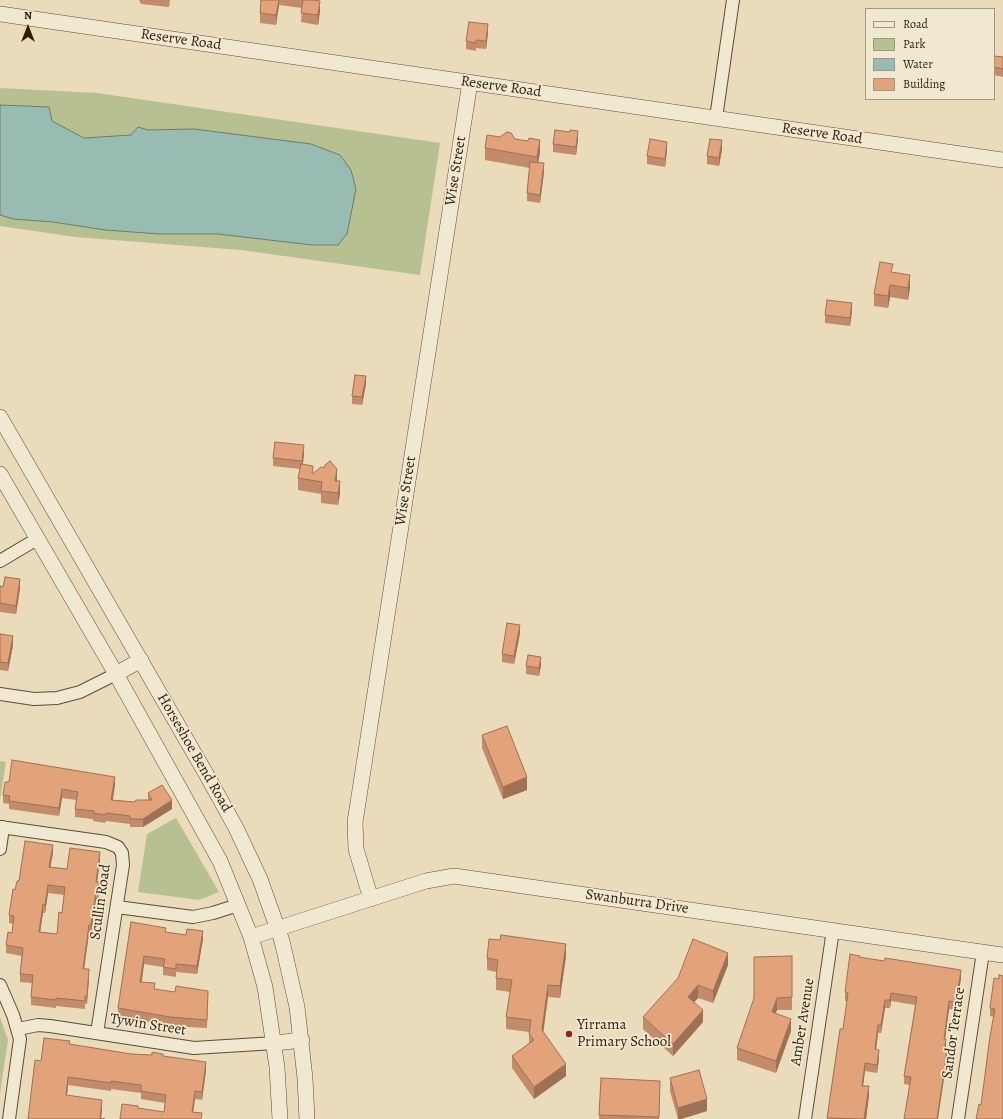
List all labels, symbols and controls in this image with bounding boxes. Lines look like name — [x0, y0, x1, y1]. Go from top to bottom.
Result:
north arrow — [8, 8, 48, 48]
text: N — [24, 8, 32, 23]
legend — [865, 8, 995, 100]
text: Road — [903, 16, 928, 32]
street label: Reserve Road — [139, 25, 223, 55]
text: Park — [903, 36, 926, 52]
text: Water — [903, 56, 933, 72]
street label: Reserve Road — [459, 72, 543, 102]
text: Building — [903, 76, 945, 92]
street label: Reserve Road — [780, 119, 864, 149]
street label: Wise Street — [442, 135, 470, 207]
street label: Wise Street — [392, 455, 420, 527]
street label: Horseshoe Bend Road — [153, 690, 235, 816]
street label: Scullin Road — [87, 863, 115, 941]
street label: Swanburra Drive — [584, 886, 690, 918]
street label: Amber Avenue — [787, 977, 819, 1067]
street label: Sandor Terrace — [939, 986, 969, 1080]
street label: Tywin Street — [109, 1010, 187, 1040]
place label: Yirrama Primary School — [577, 1016, 671, 1051]
marker: Yirrama Primary School — [564, 1029, 574, 1039]

